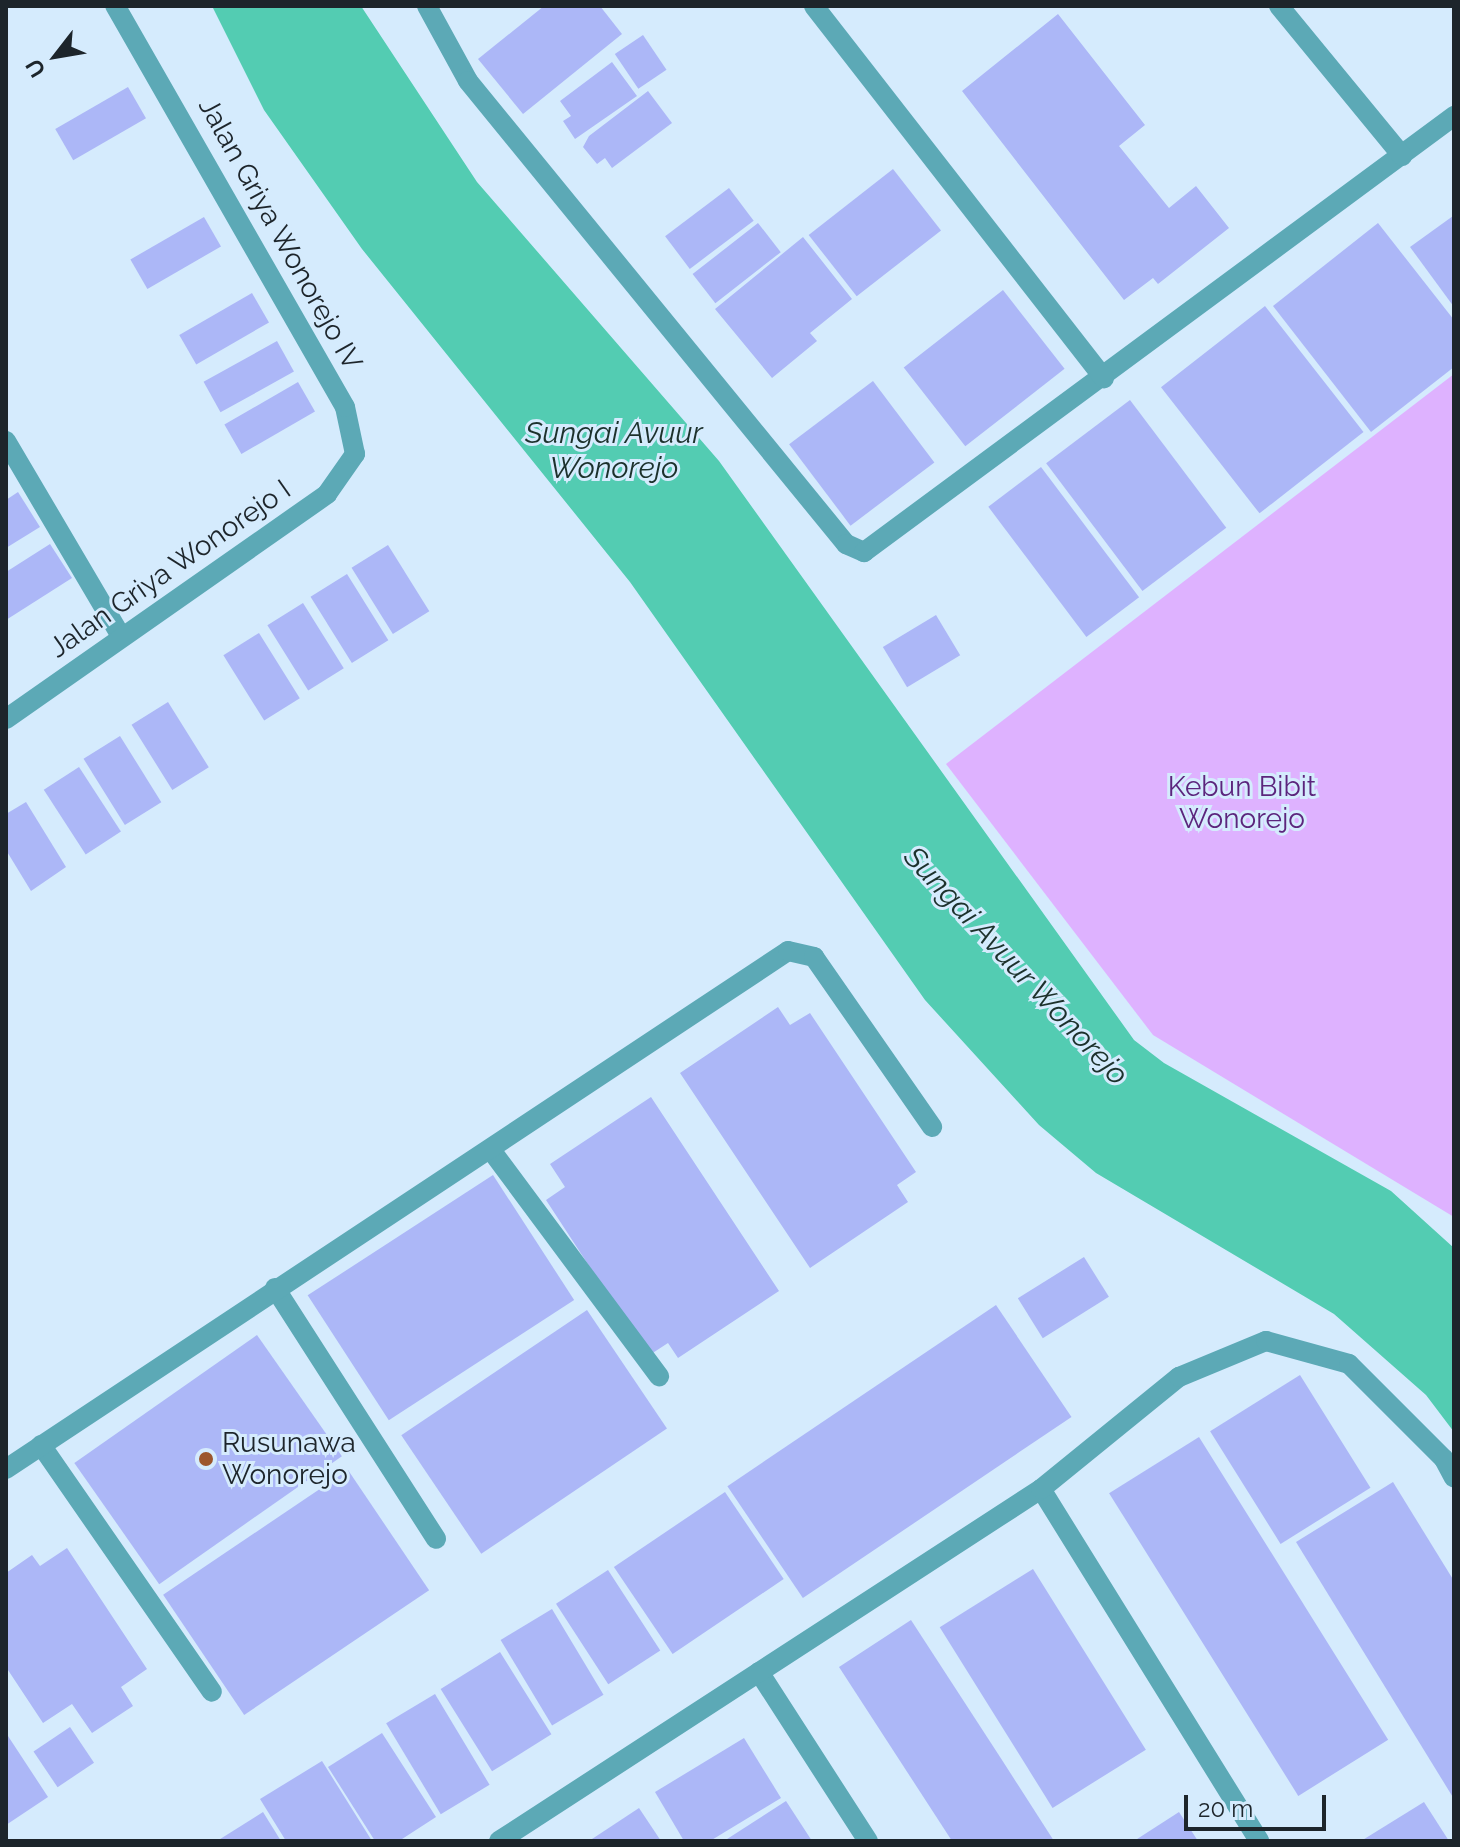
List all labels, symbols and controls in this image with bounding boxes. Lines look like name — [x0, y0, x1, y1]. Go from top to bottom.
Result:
north arrow — [16, 16, 96, 96]
text: U — [20, 55, 51, 82]
street label: Jalan Griya Wonorejo IV — [191, 92, 369, 376]
water label: Sungai Avuur Wonorejo — [525, 415, 703, 486]
street label: Jalan Griya Wonorejo I — [42, 473, 298, 665]
park label: Kebun Bibit Wonorejo — [1168, 770, 1316, 836]
water label: Sungai Avuur Wonorejo — [895, 839, 1137, 1093]
place label: Rusunawa Wonorejo — [222, 1426, 356, 1492]
marker: Rusunawa Wonorejo — [197, 1450, 215, 1468]
scale bar — [1188, 1779, 1330, 1829]
text: 20 m — [1198, 1794, 1253, 1823]

